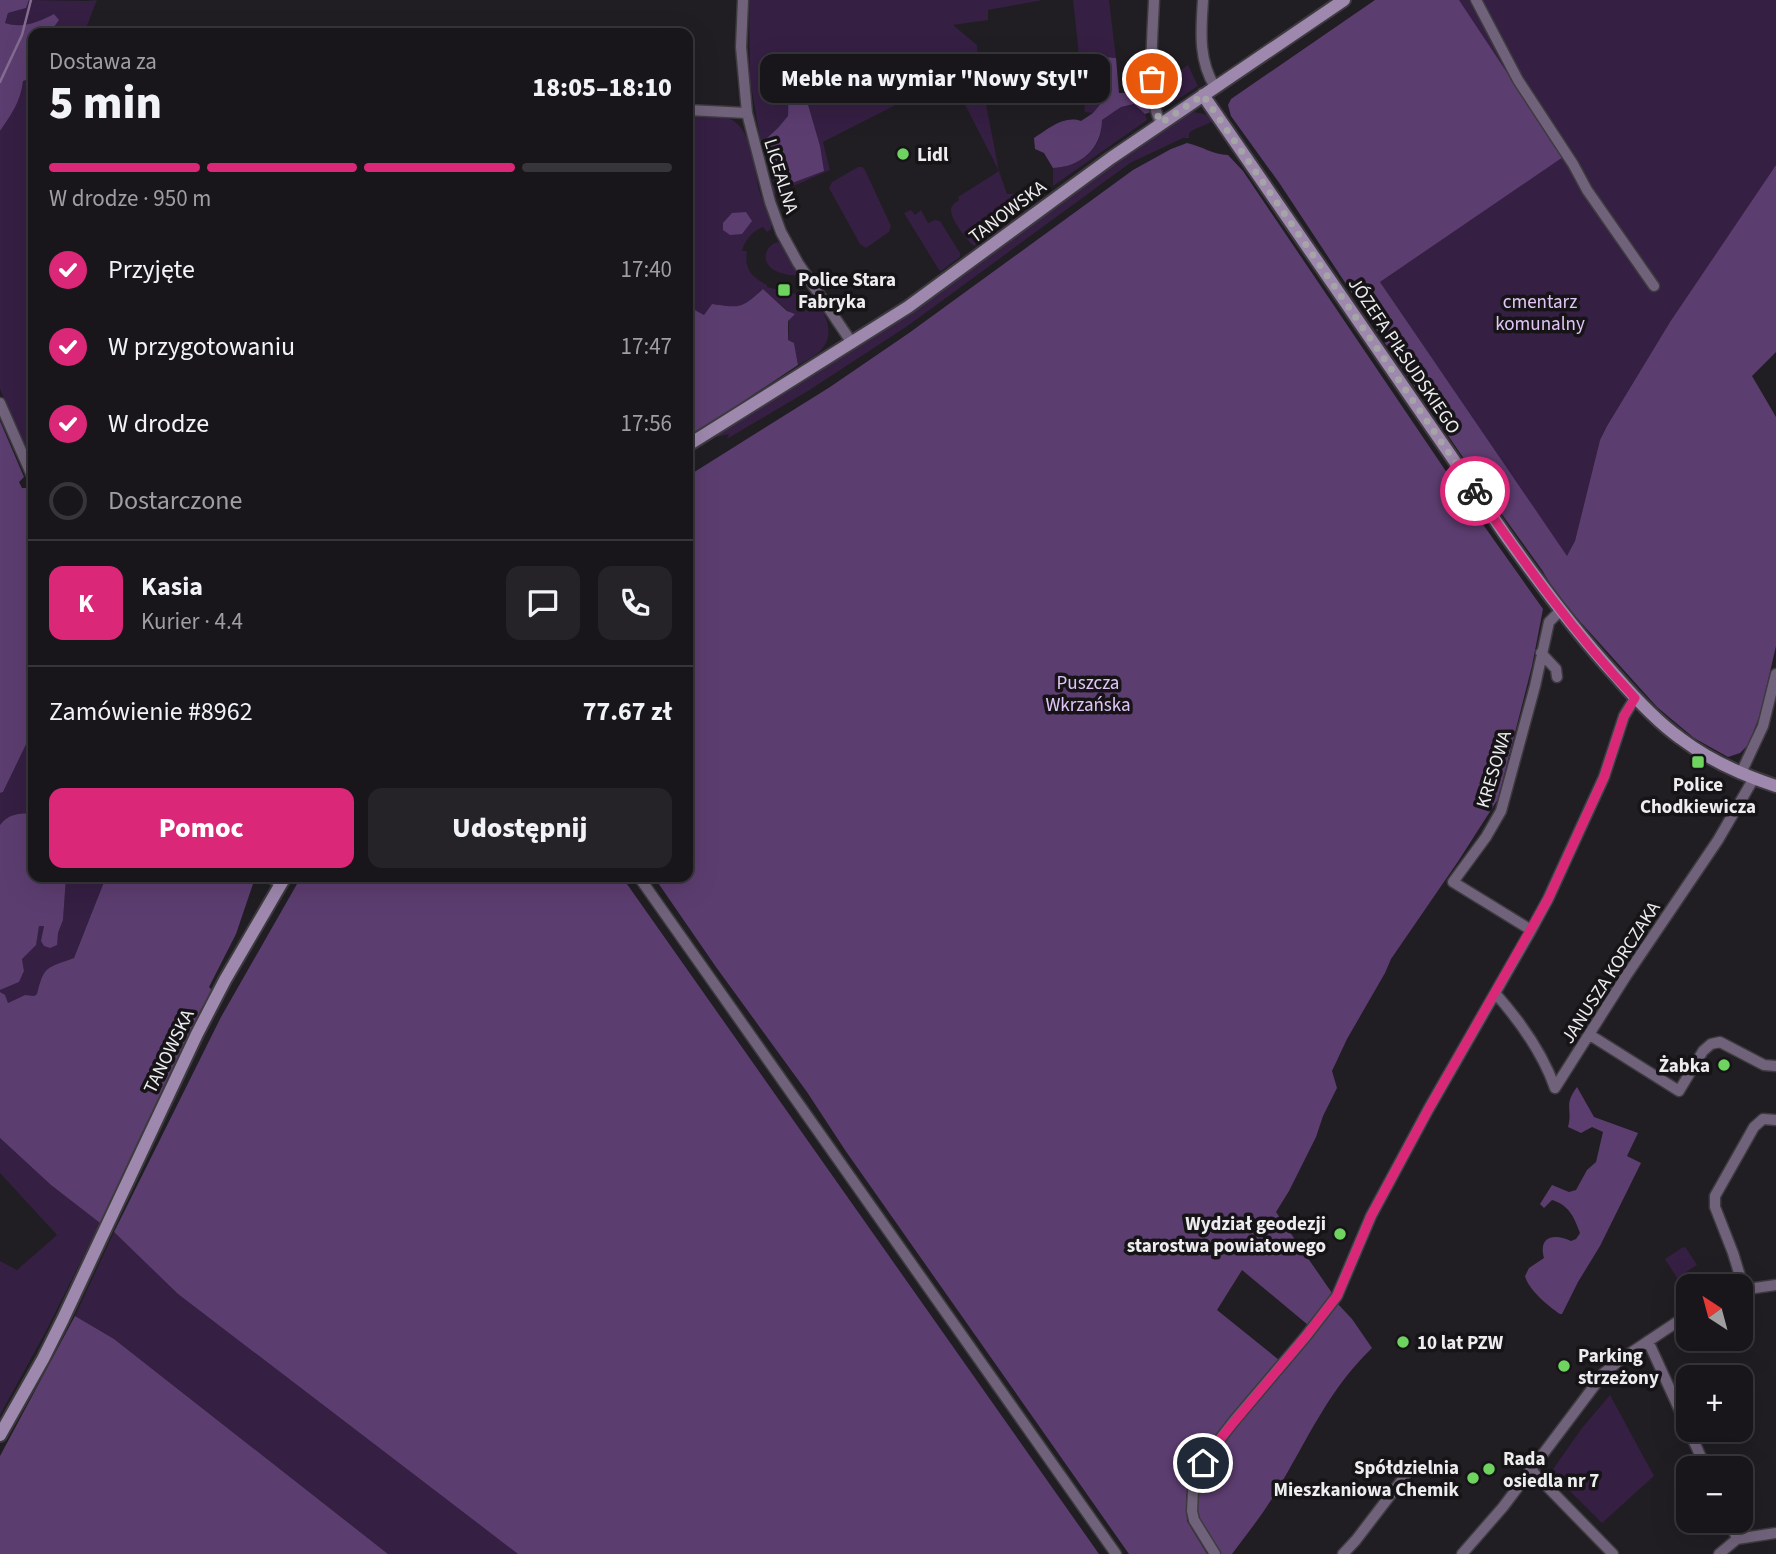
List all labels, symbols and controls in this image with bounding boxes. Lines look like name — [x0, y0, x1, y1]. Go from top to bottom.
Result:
text: Dostawa za — [49, 45, 157, 78]
pin — [1122, 49, 1182, 109]
callout: Meble na wymiar "Nowy Styl" — [760, 55, 1110, 104]
icon: bag — [1133, 60, 1171, 98]
text: Meble na wymiar "Nowy Styl" — [781, 62, 1089, 95]
text: 18:05–18:10 — [532, 69, 672, 106]
text: 5 min — [49, 71, 162, 136]
street label: LICEALNA — [756, 136, 805, 218]
place label: Lidl — [917, 142, 949, 169]
marker: Lidl — [895, 146, 911, 162]
street label: TANOWSKA — [964, 174, 1053, 250]
text: W drodze · 950 m — [49, 182, 211, 215]
icon: check — [49, 251, 87, 289]
text: Przyjęte — [108, 251, 195, 288]
text: 17:40 — [621, 253, 672, 286]
place label: Police Stara Fabryka — [798, 267, 896, 316]
street label: JÓZEFA PIŁSUDSKIEGO — [1341, 272, 1466, 440]
marker: Police Stara Fabryka — [776, 282, 792, 298]
park label: cmentarz komunalny — [1495, 289, 1585, 338]
icon: check — [49, 328, 87, 366]
text: W przygotowaniu — [108, 328, 295, 365]
text: 17:47 — [621, 330, 672, 363]
icon: check — [49, 405, 87, 443]
text: W drodze — [108, 405, 209, 442]
text: 17:56 — [621, 407, 672, 440]
courier — [1440, 456, 1510, 526]
icon: bike — [1456, 472, 1494, 510]
text: Dostarczone — [108, 482, 242, 519]
button: chat — [506, 566, 580, 640]
button: phone — [598, 566, 672, 640]
text: Kasia — [141, 568, 203, 605]
text: K — [78, 585, 94, 622]
text: Kurier · 4.4 — [141, 605, 243, 638]
park label: Puszcza Wkrzańska — [1045, 670, 1131, 719]
text: Zamówienie #8962 — [49, 693, 253, 730]
text: 77.67 zł — [583, 693, 672, 730]
street label: KRESOWA — [1470, 727, 1519, 812]
marker: Police Chodkiewicza — [1690, 754, 1706, 770]
place label: Police Chodkiewicza — [1640, 772, 1756, 821]
button: Pomoc — [49, 788, 354, 868]
button: Udostępnij — [368, 788, 672, 868]
street label: JANUSZA KORCZAKA — [1555, 896, 1668, 1049]
street label: TANOWSKA — [137, 1004, 202, 1098]
place label: Żabka — [1659, 1053, 1710, 1080]
marker: Żabka — [1716, 1057, 1732, 1073]
place label: Wydział geodezji starostwa powiatowego — [1127, 1211, 1326, 1260]
marker: Wydział geodezji starostwa powiatowego — [1332, 1226, 1348, 1242]
north arrow — [1676, 1274, 1754, 1351]
map controls — [1676, 1274, 1753, 1533]
place label: 10 lat PZW — [1417, 1330, 1504, 1357]
marker: 10 lat PZW — [1395, 1334, 1411, 1350]
place label: Parking strzeżony — [1578, 1343, 1659, 1392]
marker: Parking strzeżony — [1556, 1358, 1572, 1374]
button: + — [1676, 1365, 1753, 1442]
pin — [1173, 1433, 1233, 1493]
icon: home — [1184, 1444, 1222, 1482]
place label: Rada osiedla nr 7 — [1503, 1446, 1599, 1495]
place label: Spółdzielnia Mieszkaniowa Chemik — [1273, 1455, 1460, 1504]
button: − — [1676, 1456, 1753, 1533]
marker: Rada osiedla nr 7 — [1481, 1461, 1497, 1477]
marker: Spółdzielnia Mieszkaniowa Chemik — [1465, 1470, 1481, 1486]

